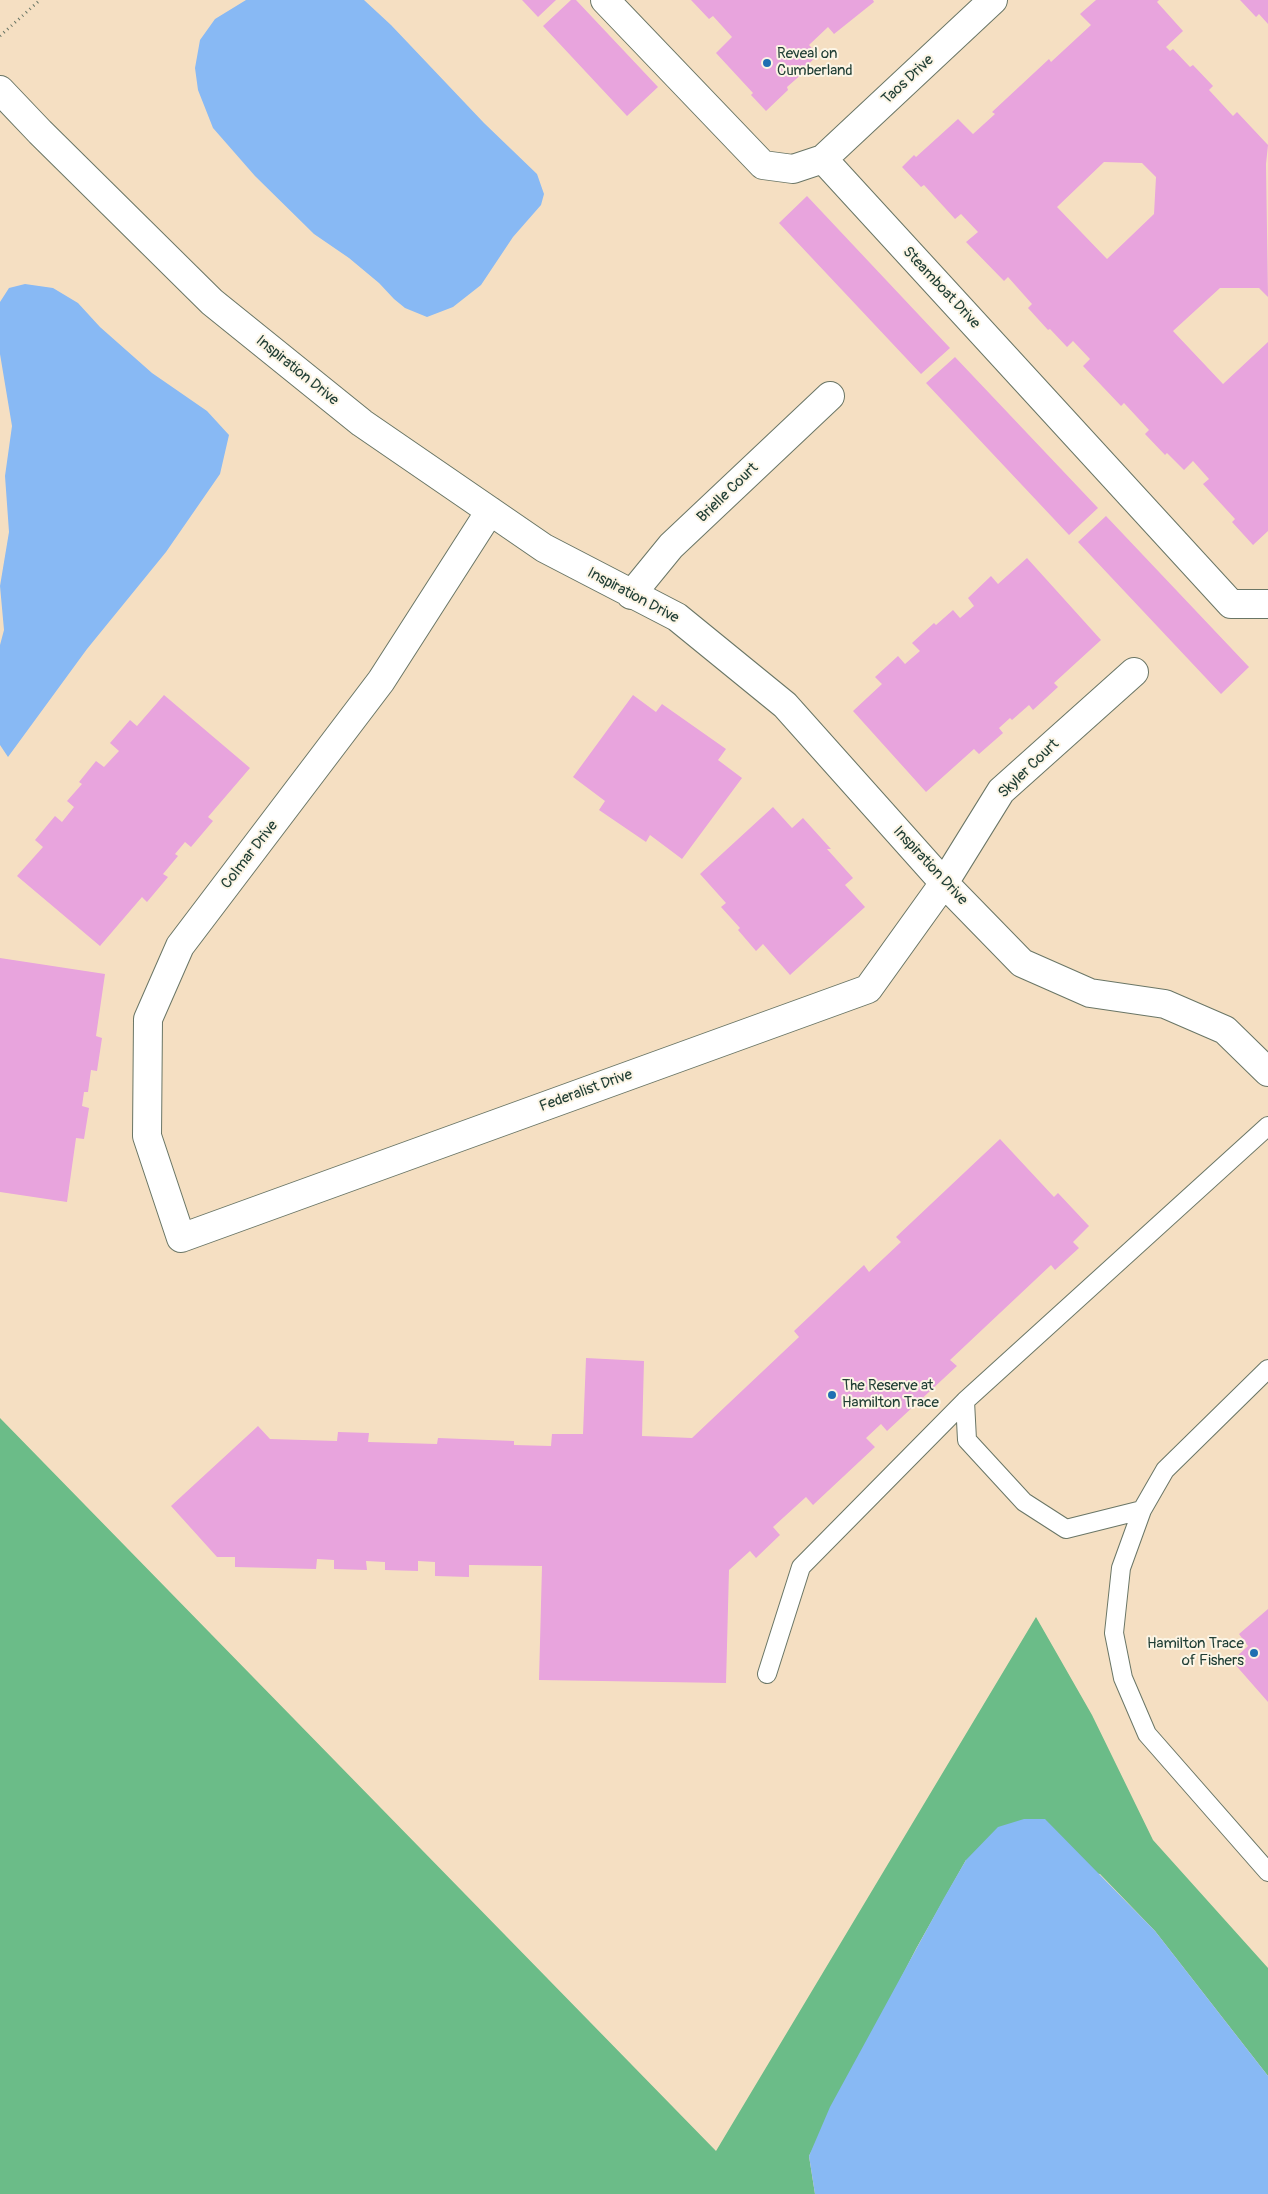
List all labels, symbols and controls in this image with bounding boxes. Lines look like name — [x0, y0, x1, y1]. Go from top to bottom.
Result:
place label: Reveal on Cumberland — [777, 45, 853, 80]
street label: Taos Drive — [878, 51, 938, 109]
marker: Reveal on Cumberland — [761, 57, 773, 69]
street label: Steamboat Drive — [898, 243, 984, 333]
street label: Inspiration Drive — [252, 332, 342, 410]
street label: Brielle Court — [694, 459, 762, 527]
street label: Inspiration Drive — [584, 564, 682, 628]
street label: Skyler Court — [995, 736, 1063, 802]
street label: Colmar Drive — [218, 817, 282, 893]
street label: Inspiration Drive — [889, 823, 971, 909]
street label: Federalist Drive — [537, 1066, 635, 1116]
place label: The Reserve at Hamilton Trace — [842, 1377, 939, 1412]
marker: The Reserve at Hamilton Trace — [826, 1389, 838, 1401]
place label: Hamilton Trace of Fishers — [1147, 1635, 1244, 1670]
marker: Hamilton Trace of Fishers — [1248, 1647, 1260, 1659]

